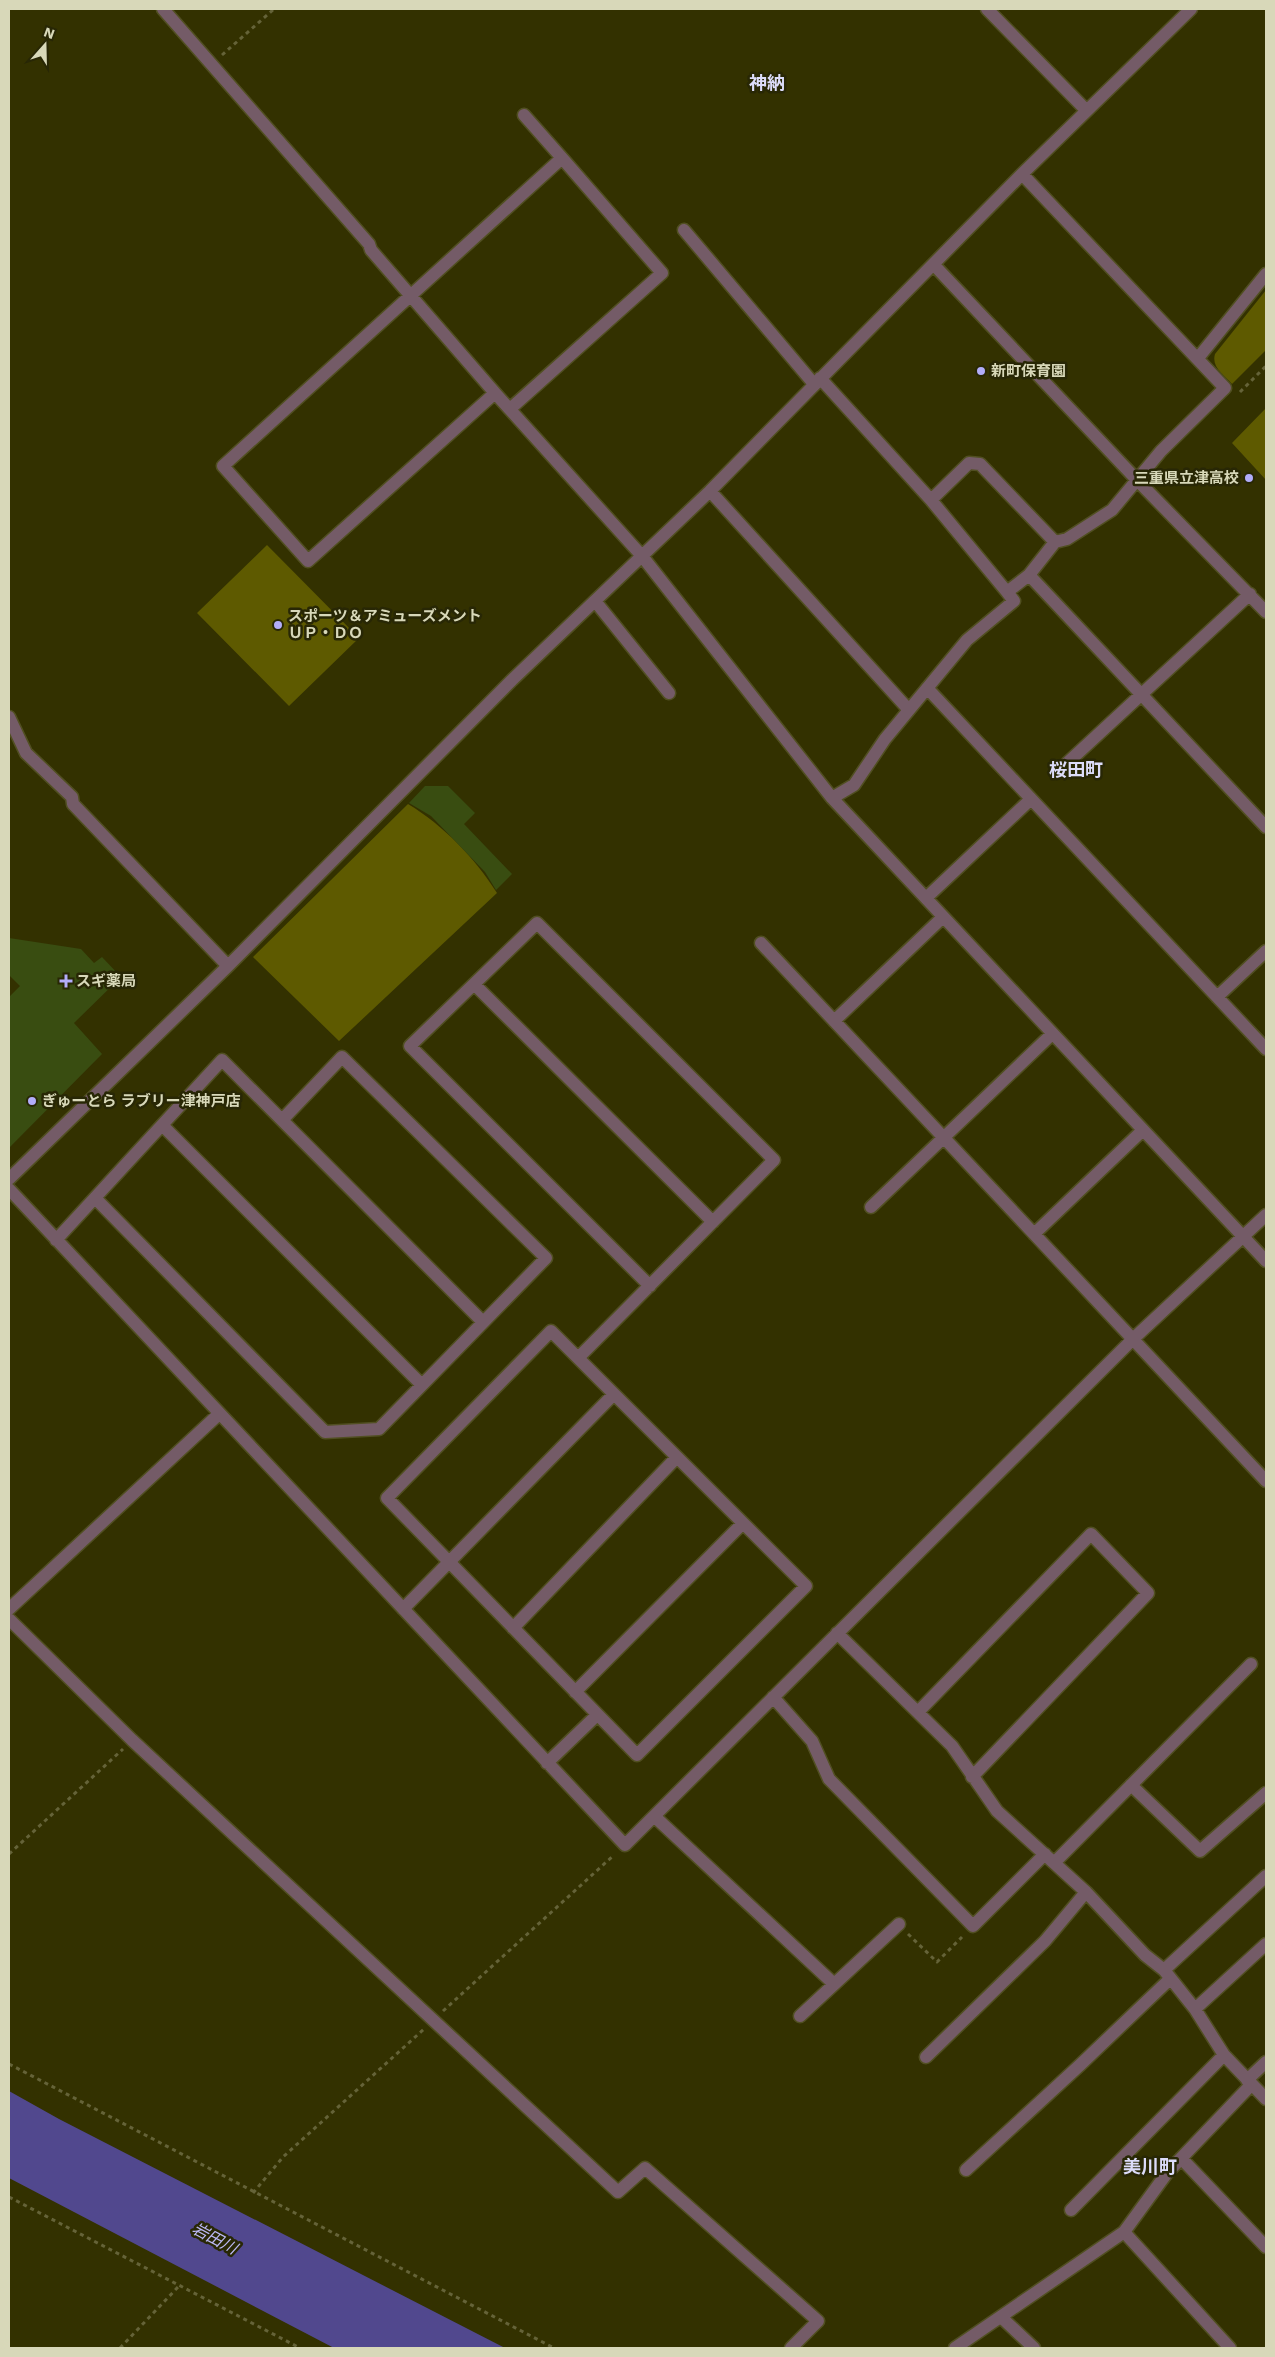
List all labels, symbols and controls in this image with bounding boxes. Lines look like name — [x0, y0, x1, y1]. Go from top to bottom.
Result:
north arrow — [20, 20, 70, 70]
text: N — [42, 23, 57, 42]
district label: 神納 — [749, 72, 785, 93]
place label: 新町保育園 — [991, 362, 1066, 380]
marker: 新町保育園 — [975, 365, 987, 377]
place label: 三重県立津高校 — [1134, 469, 1239, 487]
marker: 三重県立津高校 — [1243, 472, 1255, 484]
place label: スポーツ＆アミューズメント ＵＰ・ＤＯ — [288, 607, 482, 642]
marker: スポーツ＆アミューズメント ＵＰ・ＤＯ — [272, 619, 284, 631]
district label: 桜田町 — [1049, 759, 1103, 780]
place label: スギ薬局 — [76, 972, 136, 990]
marker: スギ薬局 — [60, 975, 72, 987]
place label: ぎゅーとら ラブリー津神戸店 — [42, 1092, 241, 1110]
marker: ぎゅーとら ラブリー津神戸店 — [26, 1095, 38, 1107]
district label: 美川町 — [1123, 2156, 1177, 2177]
water label: 岩田川 — [189, 2219, 242, 2259]

